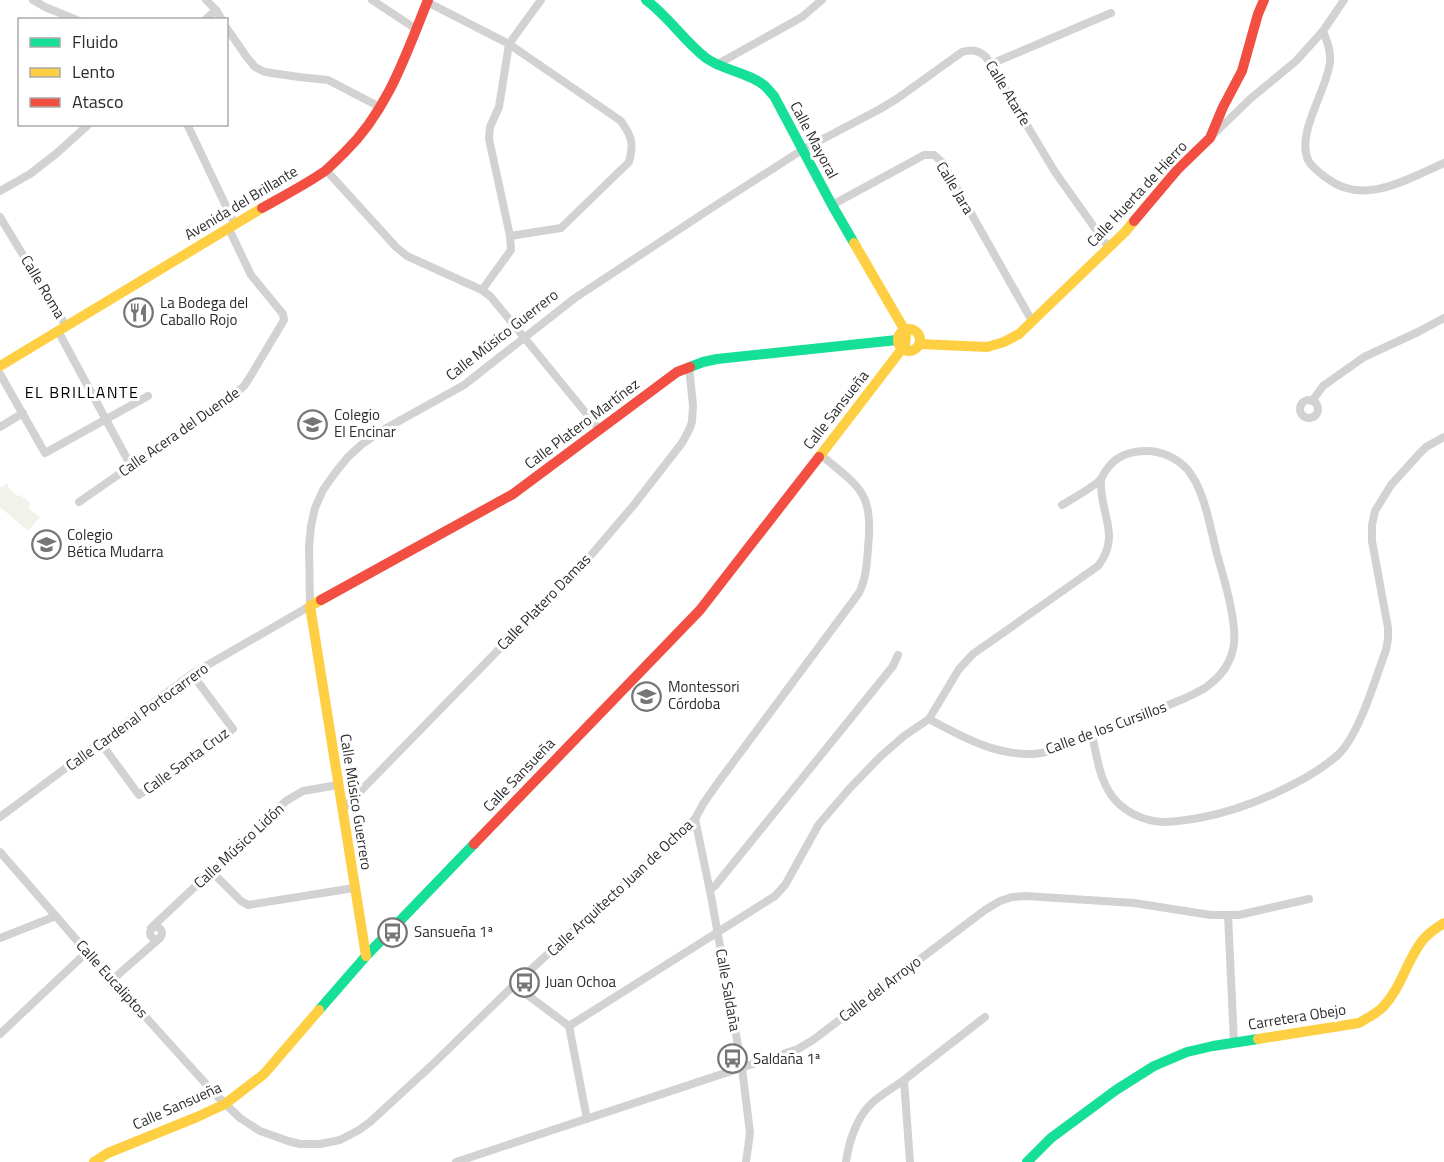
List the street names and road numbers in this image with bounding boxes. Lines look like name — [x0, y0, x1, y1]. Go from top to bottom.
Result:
street label: Calle Atarfe — [980, 56, 1037, 130]
street label: Calle Mayoral — [784, 97, 844, 183]
street label: Calle Huerta de Hierro — [1081, 135, 1192, 252]
street label: Calle Jara — [931, 157, 980, 219]
street label: Avenida del Brillante — [180, 160, 302, 246]
street label: Calle Roma — [15, 251, 72, 323]
street label: Calle Músico Guerrero — [440, 283, 563, 386]
street label: Calle Sansueña — [797, 365, 874, 454]
street label: Calle Platero Martínez — [519, 373, 644, 475]
street label: Calle Acera del Duende — [113, 381, 244, 482]
street label: Calle Platero Damas — [491, 548, 596, 655]
street label: Calle Cardenal Portocarrero — [60, 657, 213, 776]
street label: Calle de los Cursillos — [1042, 695, 1170, 760]
street label: Calle Santa Cruz — [138, 721, 234, 800]
street label: Calle Músico Guerrero — [334, 732, 379, 872]
street label: Calle Sansueña — [477, 732, 560, 817]
street label: Calle Músico Lidón — [188, 798, 289, 894]
street label: Calle Arquitecto Juan de Ochoa — [541, 813, 698, 962]
street label: Calle Eucaliptos — [71, 934, 154, 1023]
street label: Calle Saldaña — [710, 947, 747, 1034]
street label: Calle del Arroyo — [834, 950, 926, 1027]
street label: Carretera Obejo — [1246, 997, 1348, 1036]
street label: Calle Sansueña — [129, 1075, 225, 1135]

